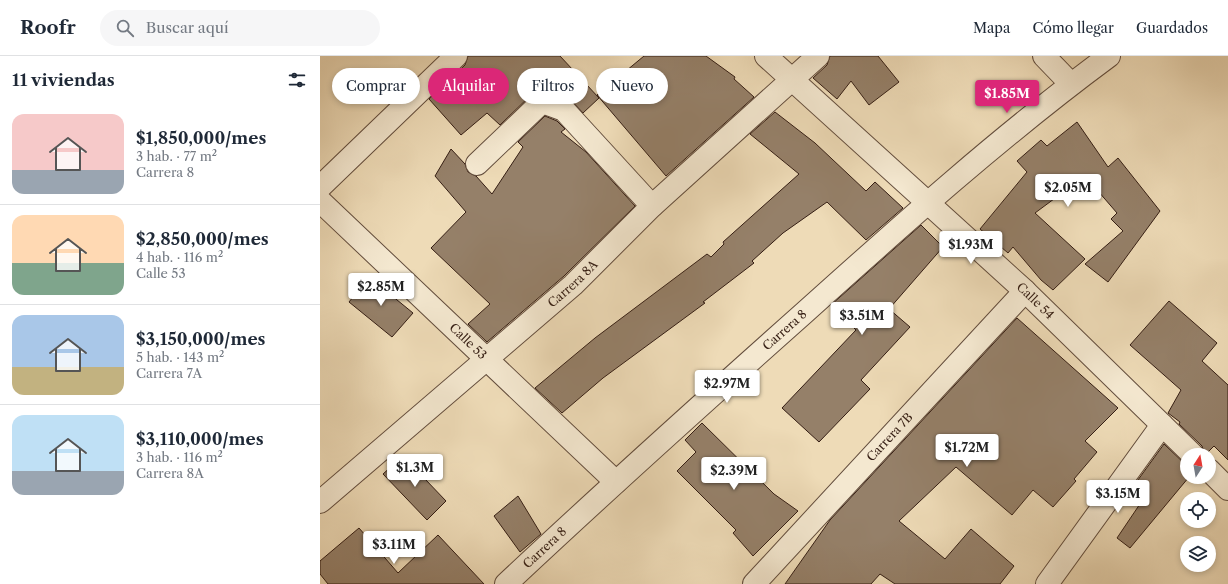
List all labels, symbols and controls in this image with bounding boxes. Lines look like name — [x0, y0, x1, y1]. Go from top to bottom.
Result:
search box — [100, 10, 380, 46]
text: Roofr — [20, 16, 76, 39]
icon: search — [114, 17, 136, 39]
text: Buscar aquí — [146, 18, 229, 37]
text: Mapa — [973, 19, 1010, 37]
text: Cómo llegar — [1032, 19, 1114, 37]
text: Guardados — [1136, 19, 1208, 37]
chip: Comprar — [332, 68, 420, 104]
chip: Alquilar — [428, 68, 509, 104]
chip: Filtros — [517, 68, 588, 104]
chip: Nuevo — [596, 68, 668, 104]
icon: filters — [286, 69, 308, 91]
text: 11 viviendas — [12, 70, 115, 90]
pin: $1.85M — [974, 80, 1040, 114]
text: $1.85M — [984, 85, 1030, 101]
text: $1,850,000/mes — [136, 128, 266, 148]
icon: home — [44, 130, 92, 178]
text: 3 hab. · 77 m² — [136, 148, 217, 164]
text: Carrera 8 — [136, 164, 194, 180]
pin: $2.05M — [1035, 174, 1101, 208]
text: $2.05M — [1044, 179, 1092, 195]
text: $2,850,000/mes — [136, 229, 269, 249]
icon: home — [44, 231, 92, 279]
pin: $1.93M — [938, 231, 1004, 265]
text: $1.93M — [948, 236, 994, 252]
text: 4 hab. · 116 m² — [136, 249, 223, 265]
street label: Carrera 8A — [545, 256, 601, 310]
text: Calle 53 — [136, 265, 186, 281]
pin: $2.85M — [348, 273, 414, 307]
text: $2.85M — [357, 278, 405, 294]
street label: Calle 54 — [1014, 279, 1057, 322]
pin: $3.51M — [829, 302, 895, 336]
street label: Carrera 8 — [759, 306, 809, 353]
text: $3.51M — [839, 307, 885, 323]
street label: Calle 53 — [447, 320, 490, 362]
text: $3,150,000/mes — [136, 329, 265, 349]
icon: home — [44, 331, 92, 379]
text: 5 hab. · 143 m² — [136, 349, 224, 365]
text: Carrera 7A — [136, 365, 202, 381]
pin: $2.97M — [694, 370, 760, 404]
text: $2.97M — [704, 375, 750, 391]
street label: Carrera 7B — [863, 409, 916, 464]
text: $3,110,000/mes — [136, 429, 264, 449]
icon: home — [44, 431, 92, 479]
pin: $1.72M — [934, 434, 1000, 468]
text: $1.72M — [945, 439, 989, 455]
north arrow — [1180, 448, 1216, 484]
map controls — [1180, 448, 1216, 572]
text: 3 hab. · 116 m² — [136, 449, 223, 465]
pin: $1.3M — [387, 454, 443, 488]
pin: $2.39M — [701, 457, 767, 491]
text: $1.3M — [396, 459, 434, 475]
text: $2.39M — [710, 462, 758, 478]
text: Carrera 8A — [136, 465, 204, 481]
pin: $3.15M — [1085, 480, 1151, 514]
text: $3.15M — [1095, 485, 1141, 501]
button: locate — [1180, 492, 1216, 528]
street label: Carrera 8 — [520, 524, 569, 571]
pin: $3.11M — [361, 531, 427, 565]
text: $3.11M — [372, 536, 416, 552]
button: layers — [1180, 536, 1216, 572]

